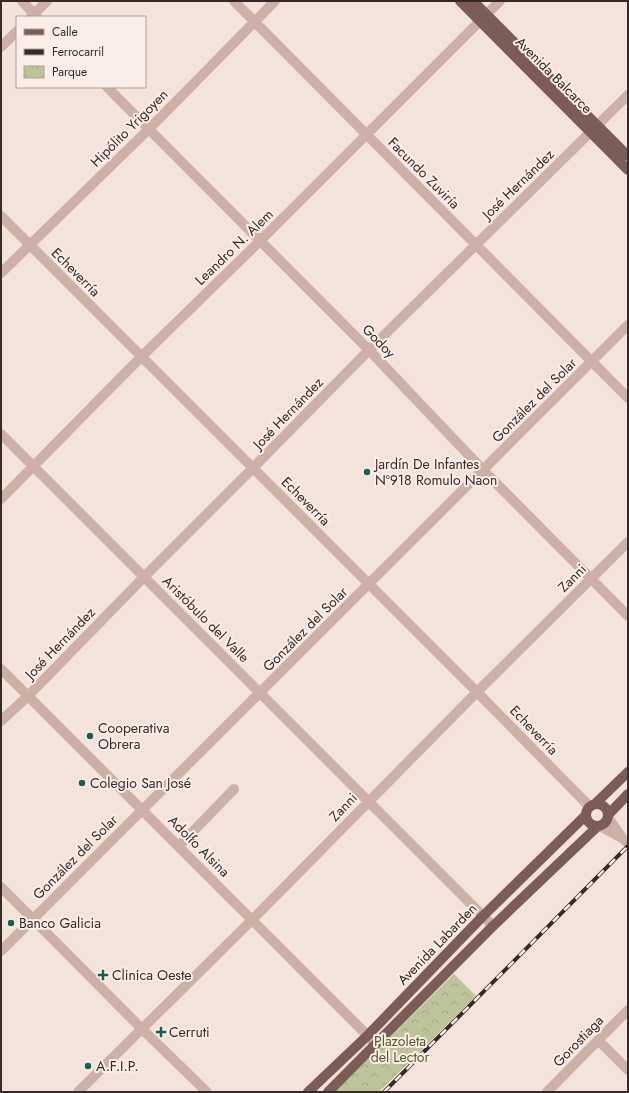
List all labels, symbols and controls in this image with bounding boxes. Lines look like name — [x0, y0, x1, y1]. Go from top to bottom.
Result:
legend — [16, 16, 146, 88]
text: Calle — [52, 23, 78, 41]
street label: Avenida Balcarce — [511, 32, 597, 118]
text: Ferrocarril — [52, 43, 104, 61]
text: Parque — [52, 63, 87, 81]
street label: Hipólito Yrigoyen — [86, 85, 172, 171]
street label: Facundo Zuviría — [384, 133, 464, 213]
street label: José Hernández — [476, 144, 559, 225]
street label: Leandro N. Alem — [190, 204, 278, 290]
street label: Echeverría — [47, 243, 105, 301]
street label: Godoy — [358, 320, 401, 363]
street label: González del Solar — [487, 353, 581, 447]
street label: José Hernández — [247, 372, 328, 455]
place label: Jardín De Infantes Nº918 Romulo Naon — [373, 454, 497, 490]
marker: Jardín De Infantes Nº918 Romulo Naon — [362, 467, 372, 477]
street label: Echeverría — [277, 472, 335, 530]
street label: Zanni — [553, 559, 591, 597]
street label: Aristóbulo del Valle — [158, 571, 254, 667]
street label: González del Solar — [258, 582, 352, 676]
street label: José Hernández — [19, 602, 100, 685]
street label: Echeverría — [505, 701, 563, 759]
place label: Cooperativa Obrera — [98, 718, 170, 754]
marker: Cooperativa Obrera — [85, 731, 95, 741]
place label: Colegio San José — [90, 773, 191, 793]
marker: Colegio San José — [77, 778, 87, 788]
street label: Zanni — [324, 788, 362, 826]
street label: González del Solar — [28, 810, 122, 904]
street label: Adolfo Alsina — [164, 811, 234, 881]
street label: Avenida Labarden — [393, 899, 481, 989]
place label: Banco Galicia — [19, 913, 101, 933]
marker: Banco Galicia — [6, 918, 16, 928]
place label: Clinica Oeste — [112, 965, 192, 985]
marker: Clinica Oeste — [97, 969, 109, 981]
street label: Gorostiaga — [548, 1011, 608, 1071]
place label: Cerruti — [169, 1022, 210, 1042]
marker: Cerruti — [156, 1027, 166, 1037]
park label: Plazoleta del Lector — [371, 1031, 430, 1067]
place label: A.F.I.P. — [96, 1056, 139, 1076]
marker: A.F.I.P. — [83, 1061, 93, 1071]

